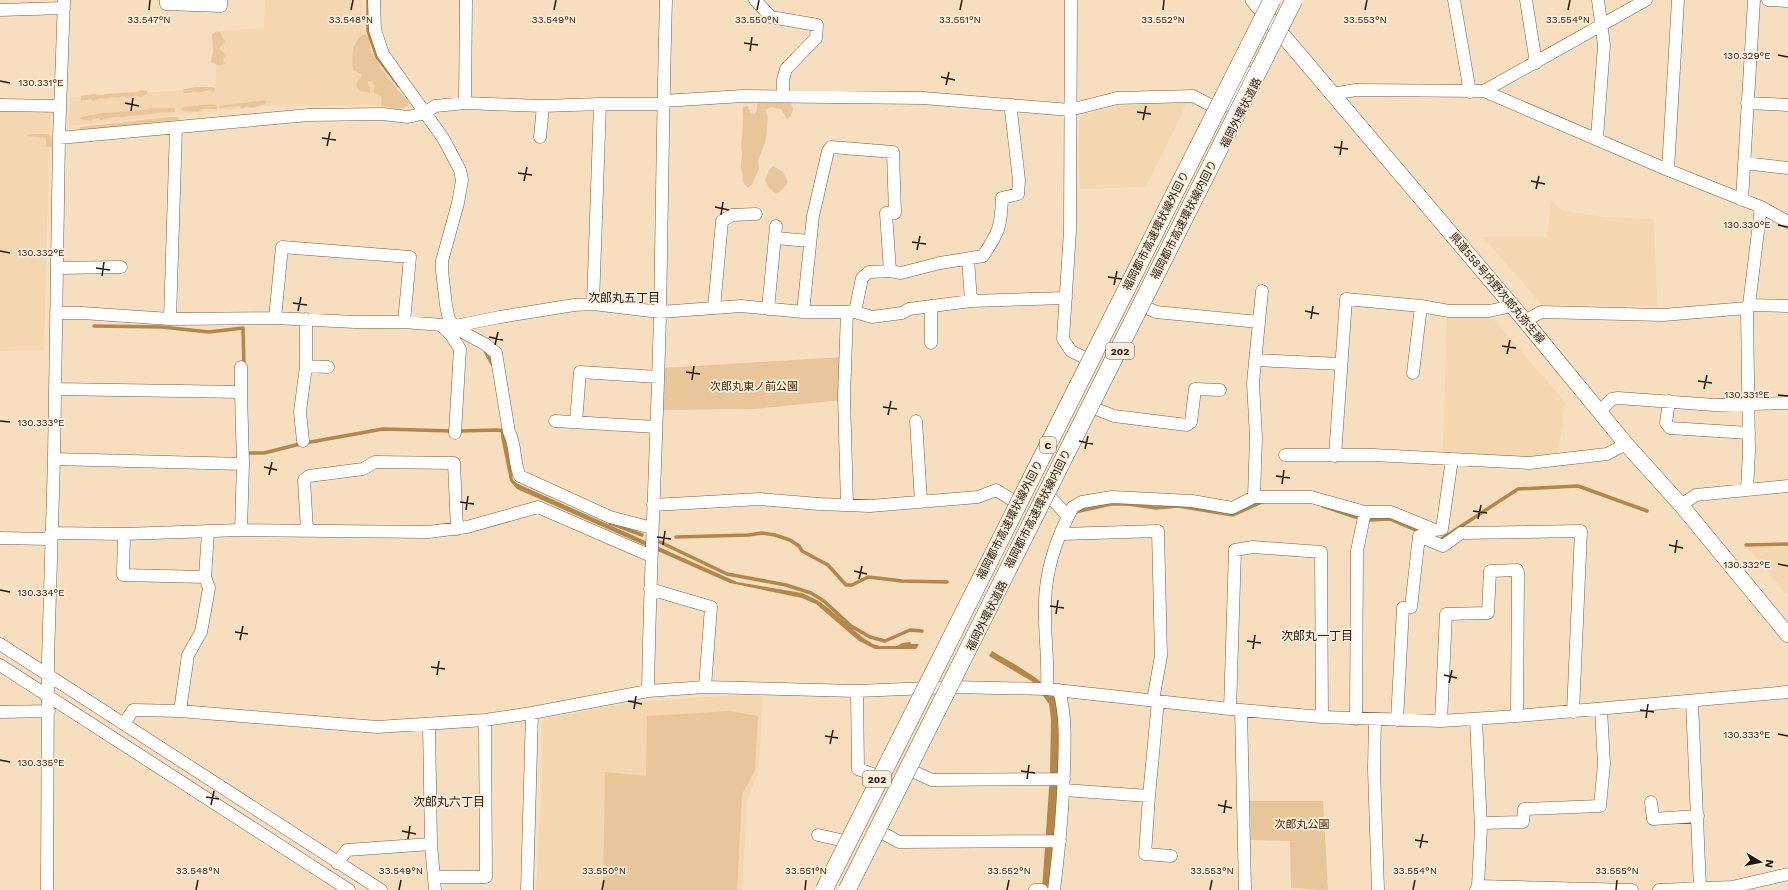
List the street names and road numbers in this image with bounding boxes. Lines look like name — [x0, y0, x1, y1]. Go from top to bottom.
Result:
street label: 福岡外環状道路 — [1218, 76, 1264, 150]
street label: 福岡都市高速環状線内回り — [1148, 158, 1220, 282]
street label: 福岡都市高速環状線外回り — [1120, 169, 1192, 293]
street label: 県道558号内野次郎丸弥生線 — [1447, 230, 1547, 346]
road number: 202 — [1106, 343, 1134, 359]
road number: C — [1040, 437, 1056, 453]
street label: 福岡都市高速環状線内回り — [1002, 447, 1074, 571]
street label: 福岡都市高速環状線外回り — [974, 458, 1046, 582]
street label: 福岡外環状道路 — [964, 579, 1010, 653]
road number: 202 — [863, 771, 891, 787]

